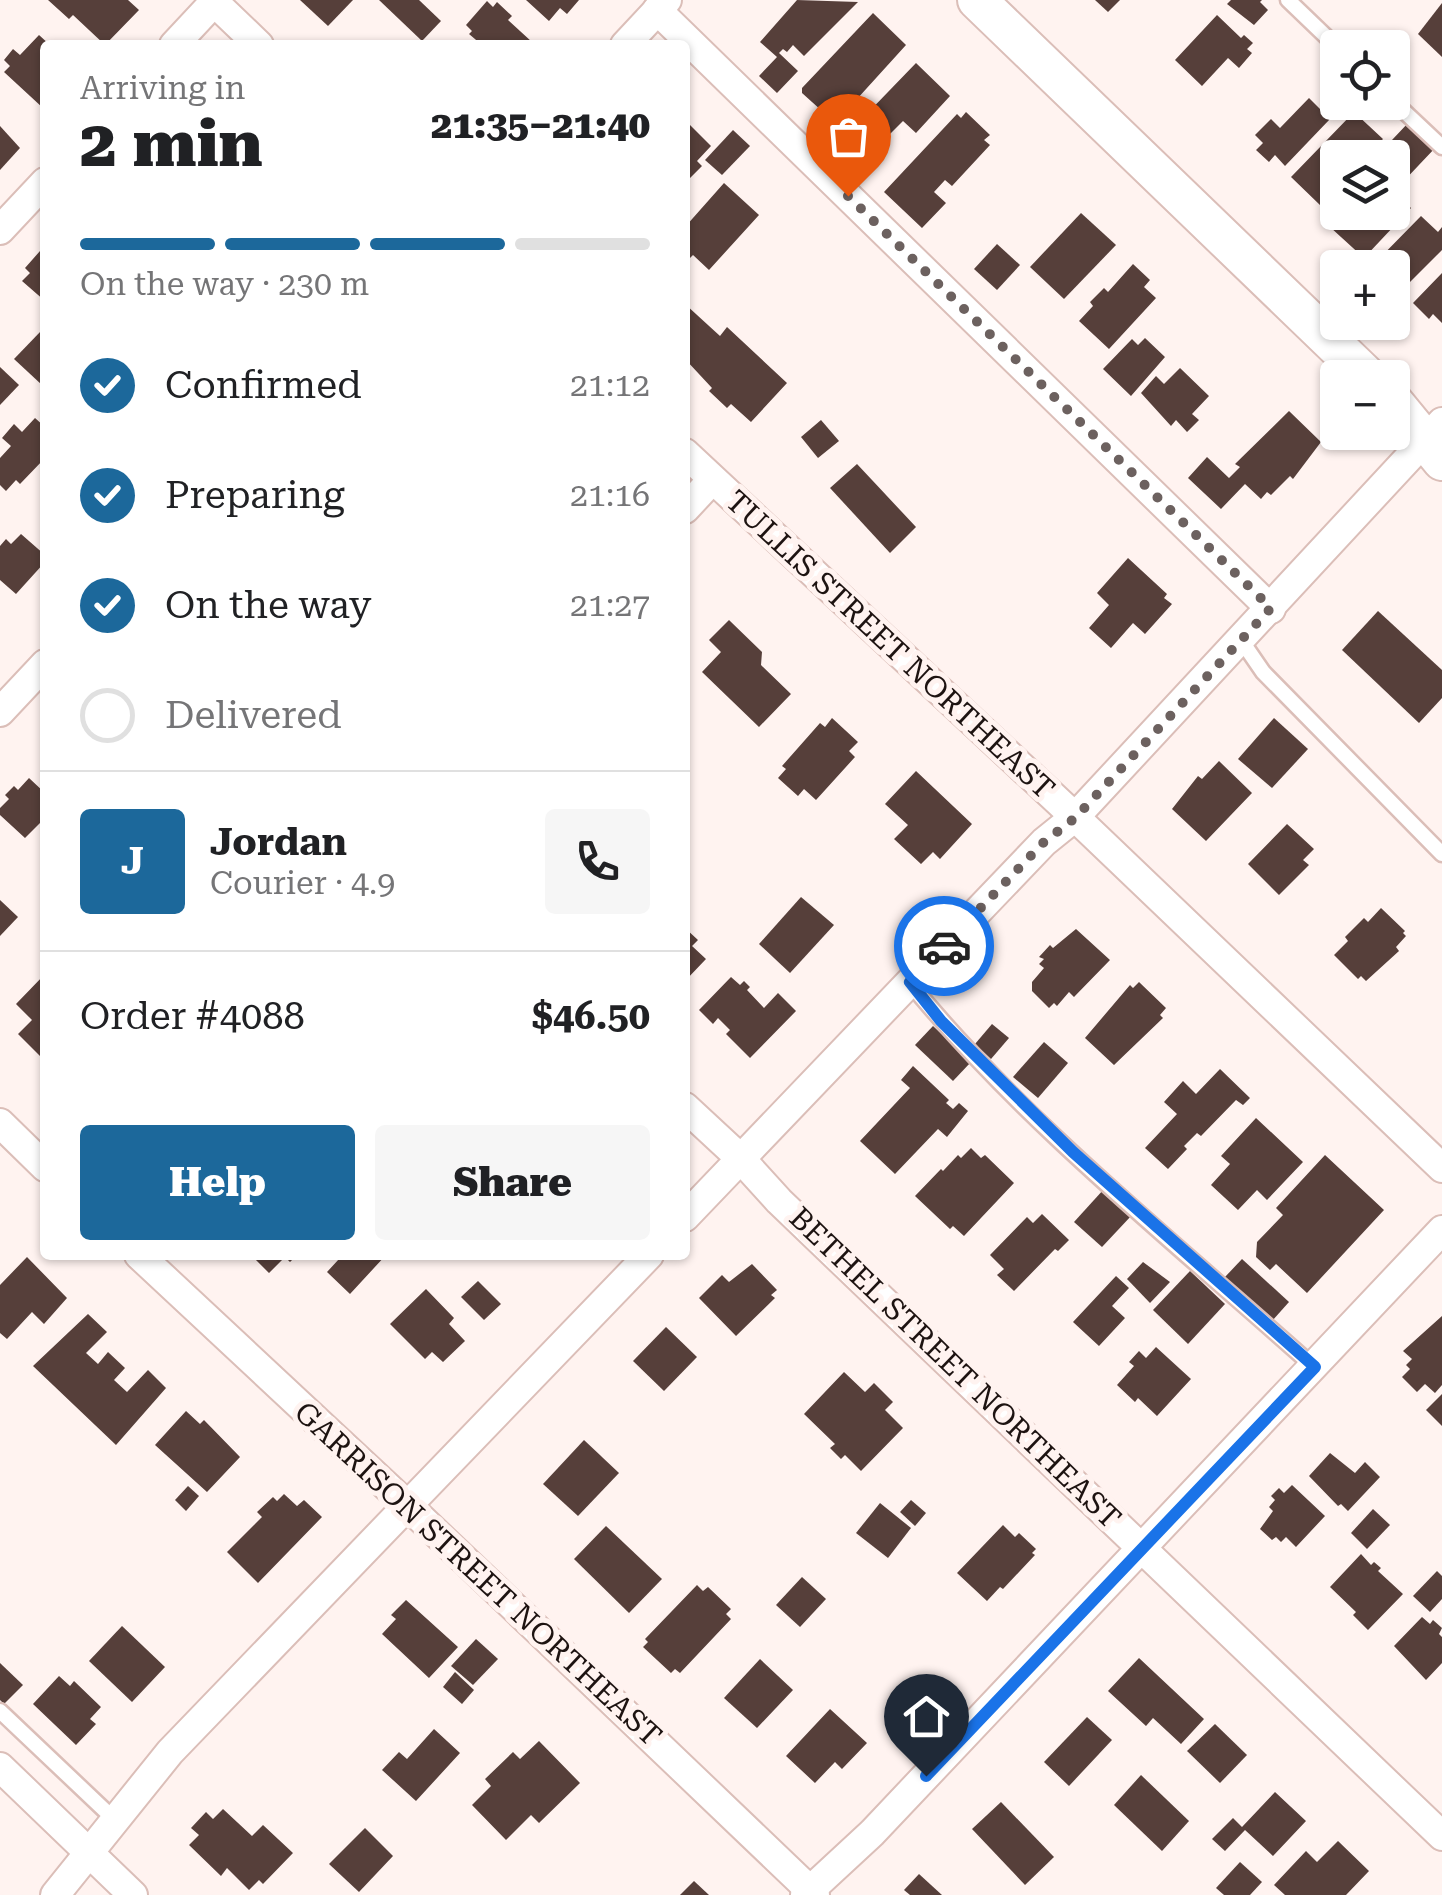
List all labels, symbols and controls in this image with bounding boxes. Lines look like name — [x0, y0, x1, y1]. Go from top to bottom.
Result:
map controls — [1320, 30, 1410, 450]
button: locate — [1320, 30, 1410, 120]
text: Arriving in — [80, 69, 245, 107]
pin — [806, 94, 891, 197]
text: 21:35–21:40 — [431, 103, 650, 147]
text: 2 min — [80, 106, 263, 182]
icon: bag — [821, 109, 876, 164]
button: layers — [1320, 140, 1410, 230]
button: + — [1320, 250, 1410, 340]
text: On the way · 230 m — [80, 265, 369, 303]
icon: check — [80, 358, 135, 413]
button: − — [1320, 360, 1410, 450]
text: Confirmed — [165, 363, 362, 407]
text: 21:12 — [570, 366, 650, 404]
icon: check — [80, 468, 135, 523]
text: Preparing — [165, 473, 345, 517]
text: 21:16 — [570, 476, 650, 514]
street label: TULLIS STREET NORTHEAST — [719, 483, 1062, 806]
icon: check — [80, 578, 135, 633]
text: On the way — [165, 583, 371, 627]
text: 21:27 — [570, 586, 650, 624]
text: Delivered — [165, 693, 342, 737]
button: phone — [545, 809, 650, 914]
text: Jordan — [210, 820, 347, 864]
text: J — [121, 839, 144, 883]
text: Courier · 4.9 — [210, 864, 395, 902]
courier — [894, 896, 994, 996]
icon: car — [917, 919, 972, 974]
text: Order #4088 — [80, 994, 305, 1038]
text: $46.50 — [532, 994, 650, 1038]
button: Help — [80, 1125, 355, 1240]
button: Share — [375, 1125, 650, 1240]
street label: BETHEL STREET NORTHEAST — [783, 1200, 1128, 1535]
street label: GARRISON STREET NORTHEAST — [288, 1394, 669, 1753]
pin — [884, 1674, 969, 1777]
icon: home — [899, 1689, 954, 1744]

